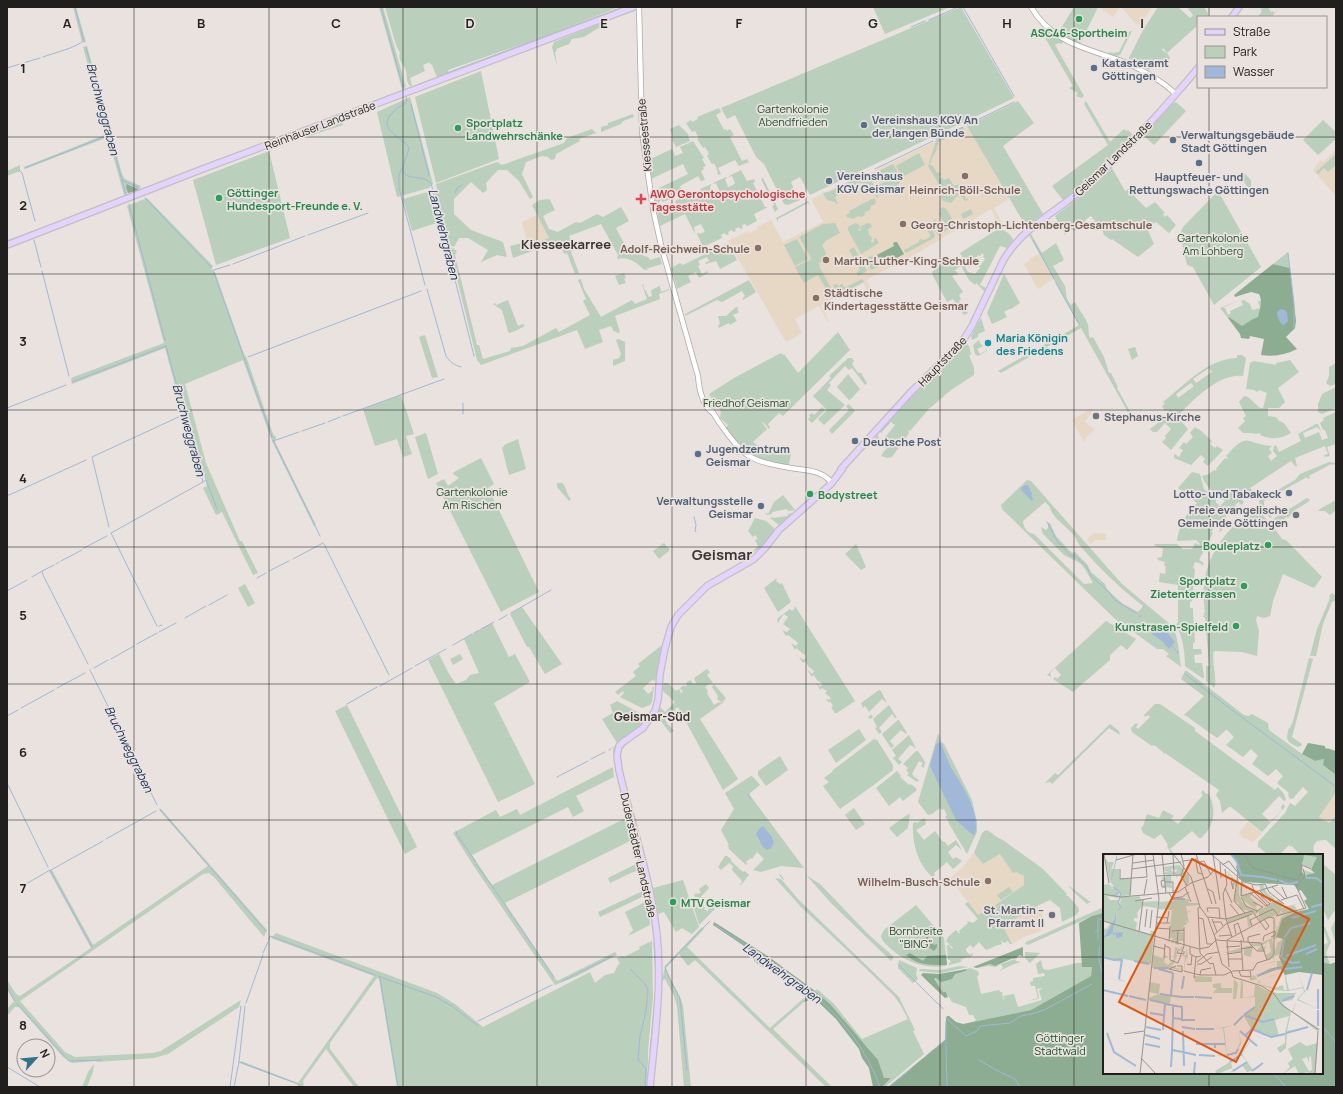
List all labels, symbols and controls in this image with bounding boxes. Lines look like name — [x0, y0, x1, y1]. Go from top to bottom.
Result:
text: A — [63, 14, 72, 32]
text: B — [197, 14, 205, 32]
text: C — [331, 14, 341, 32]
text: D — [465, 14, 475, 32]
text: E — [600, 14, 608, 32]
text: F — [736, 14, 743, 32]
text: G — [868, 14, 878, 32]
text: H — [1002, 14, 1012, 32]
marker: ASC46-Sportheim — [1074, 14, 1084, 24]
text: I — [1140, 14, 1144, 32]
legend — [1197, 16, 1327, 88]
text: Straße — [1233, 23, 1270, 40]
place label: ASC46-Sportheim — [1031, 25, 1128, 40]
text: Park — [1233, 43, 1258, 60]
place label: Katasteramt Göttingen — [1102, 55, 1169, 83]
text: 1 — [20, 59, 26, 77]
water label: Bruchweggraben — [83, 61, 124, 158]
marker: Katasteramt Göttingen — [1089, 63, 1099, 73]
text: Wasser — [1233, 63, 1275, 80]
street label: Reinhäuser Landstraße — [262, 97, 378, 153]
street label: Kiesseestraße — [633, 97, 655, 172]
park label: Gartenkolonie Abendfrieden — [757, 101, 829, 129]
place label: Vereinshaus KGV An der langen Bünde — [872, 112, 978, 140]
place label: Sportplatz Landwehrschänke — [466, 115, 563, 143]
street label: Geismar Landstraße — [1071, 117, 1155, 199]
marker: Vereinshaus KGV An der langen Bünde — [859, 120, 869, 130]
marker: Sportplatz Landwehrschänke — [453, 123, 463, 133]
place label: Verwaltungsgebäude Stadt Göttingen — [1181, 127, 1295, 155]
marker: Verwaltungsgebäude Stadt Göttingen — [1168, 135, 1178, 145]
marker: Hauptfeuer- und Rettungswache Göttingen — [1194, 158, 1204, 168]
place label: Vereinshaus KGV Geismar — [837, 168, 906, 196]
place label: Hauptfeuer- und Rettungswache Göttingen — [1129, 169, 1269, 197]
marker: Heinrich-Böll-Schule — [960, 171, 970, 181]
marker: Vereinshaus KGV Geismar — [824, 176, 834, 186]
place label: Heinrich-Böll-Schule — [909, 182, 1021, 197]
place label: Göttinger Hundesport-Freunde e. V. — [227, 185, 363, 213]
place label: AWO Gerontopsychologische Tagesstätte — [650, 186, 806, 214]
water label: Landwehrgraben — [424, 187, 464, 282]
marker: Göttinger Hundesport-Freunde e. V. — [214, 193, 224, 203]
marker: AWO Gerontopsychologische Tagesstätte — [635, 193, 647, 205]
text: 2 — [19, 196, 27, 214]
place label: Georg-Christoph-Lichtenberg-Gesamtschule — [911, 217, 1153, 232]
marker: Georg-Christoph-Lichtenberg-Gesamtschule — [898, 219, 908, 229]
park label: Gartenkolonie Am Lohberg — [1177, 230, 1249, 258]
district label: Kiesseekarree — [521, 235, 611, 253]
place label: Adolf-Reichwein-Schule — [620, 241, 750, 256]
marker: Adolf-Reichwein-Schule — [753, 243, 763, 253]
place label: Martin-Luther-King-Schule — [834, 253, 979, 268]
marker: Martin-Luther-King-Schule — [821, 255, 831, 265]
place label: Städtische Kindertagesstätte Geismar — [824, 285, 969, 313]
marker: Städtische Kindertagesstätte Geismar — [811, 293, 821, 303]
place label: Maria Königin des Friedens — [996, 330, 1068, 358]
text: 3 — [19, 332, 27, 350]
street label: Hauptstraße — [914, 332, 970, 389]
marker: Maria Königin des Friedens — [983, 338, 993, 348]
water label: Bruchweggraben — [169, 382, 210, 479]
park label: Friedhof Geismar — [703, 395, 789, 410]
place label: Stephanus-Kirche — [1104, 409, 1201, 424]
marker: Stephanus-Kirche — [1091, 411, 1101, 421]
place label: Deutsche Post — [863, 434, 942, 449]
marker: Deutsche Post — [850, 436, 860, 446]
place label: Jugendzentrum Geismar — [706, 441, 790, 469]
marker: Jugendzentrum Geismar — [693, 449, 703, 459]
text: 4 — [19, 469, 27, 487]
park label: Gartenkolonie Am Rischen — [436, 484, 508, 512]
place label: Lotto- und Tabakeck — [1173, 486, 1282, 501]
place label: Bodystreet — [818, 487, 878, 502]
marker: Lotto- und Tabakeck — [1284, 488, 1294, 498]
marker: Bodystreet — [805, 489, 815, 499]
place label: Verwaltungsstelle Geismar — [657, 493, 754, 521]
marker: Verwaltungsstelle Geismar — [756, 501, 766, 511]
place label: Freie evangelische Gemeinde Göttingen — [1178, 502, 1288, 530]
marker: Freie evangelische Gemeinde Göttingen — [1291, 510, 1301, 520]
place label: Bouleplatz — [1203, 538, 1260, 553]
marker: Bouleplatz — [1263, 540, 1273, 550]
district label: Geismar — [692, 544, 752, 565]
place label: Sportplatz Zietenterrassen — [1150, 573, 1236, 601]
marker: Sportplatz Zietenterrassen — [1239, 581, 1249, 591]
text: 5 — [19, 606, 27, 624]
place label: Kunstrasen-Spielfeld — [1115, 619, 1228, 634]
marker: Kunstrasen-Spielfeld — [1231, 621, 1241, 631]
water label: Bruchweggraben — [101, 703, 158, 796]
district label: Geismar-Süd — [614, 708, 690, 725]
text: 6 — [19, 743, 27, 761]
street label: Duderstädter Landstraße — [617, 791, 661, 920]
inset map — [1103, 854, 1323, 1074]
place label: Wilhelm-Busch-Schule — [858, 874, 980, 889]
marker: Wilhelm-Busch-Schule — [983, 876, 993, 886]
text: 7 — [20, 879, 27, 897]
place label: MTV Geismar — [681, 895, 751, 910]
marker: MTV Geismar — [668, 897, 678, 907]
place label: St. Martin – Pfarramt II — [983, 902, 1044, 930]
marker: St. Martin – Pfarramt II — [1047, 910, 1057, 920]
park label: Bornbreite "BING" — [889, 923, 943, 951]
water label: Landwehrgraben — [739, 939, 825, 1008]
text: 8 — [19, 1016, 27, 1034]
park label: Göttinger Stadtwald — [1034, 1030, 1086, 1058]
north arrow — [16, 1038, 56, 1078]
text: N — [37, 1046, 54, 1060]

